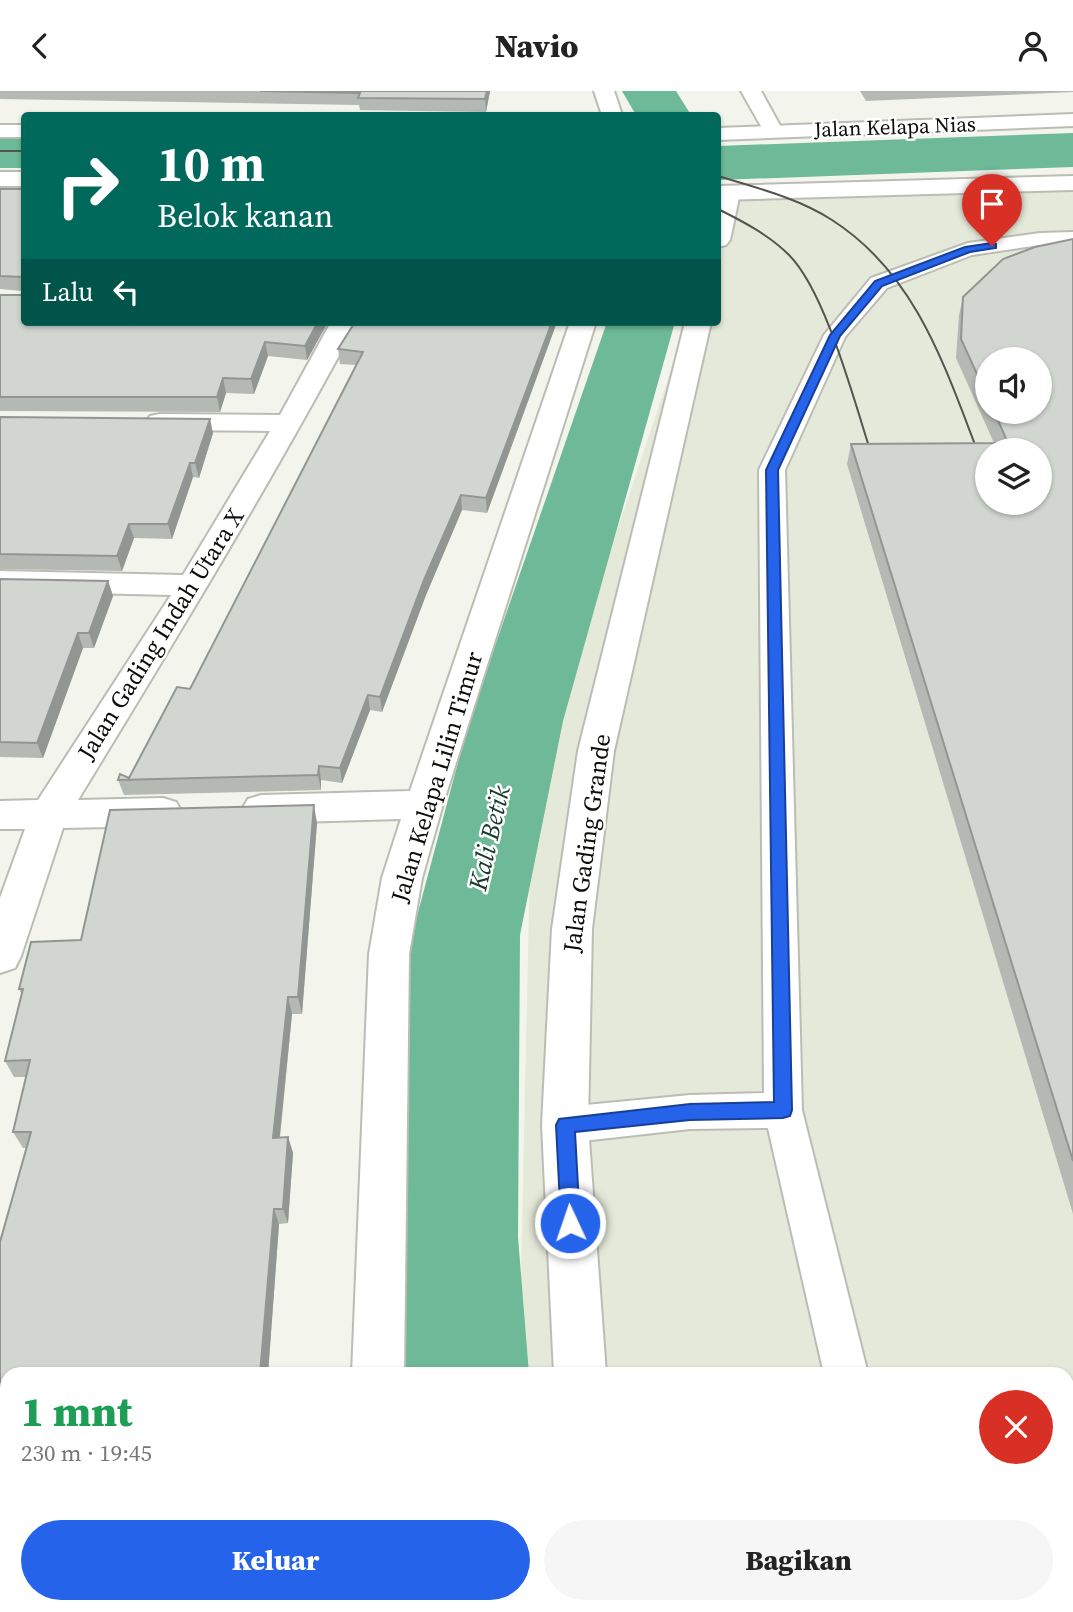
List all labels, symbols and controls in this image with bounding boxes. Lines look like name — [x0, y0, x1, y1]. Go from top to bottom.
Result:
text: Navio — [495, 24, 578, 68]
icon: back — [21, 27, 59, 65]
icon: person — [1014, 27, 1052, 65]
street label: Jalan Kelapa Nias — [813, 109, 976, 144]
text: 10 m — [157, 130, 265, 197]
icon: right — [42, 140, 133, 231]
pin — [962, 174, 1022, 246]
icon: arrive — [973, 185, 1011, 223]
text: Belok kanan — [157, 194, 333, 238]
icon: left — [107, 273, 145, 311]
text: Lalu — [42, 274, 93, 310]
map controls — [975, 347, 1052, 515]
button: sound — [975, 347, 1052, 424]
button: layers — [975, 438, 1052, 515]
street label: Jalan Gading Indah Utara X — [69, 501, 252, 767]
street label: Jalan Kelapa Lilin Timur — [382, 648, 490, 907]
street label: Jalan Gading Grande — [555, 732, 618, 955]
water label: Kali Betik — [459, 781, 519, 895]
position arrow — [533, 1186, 607, 1260]
text: 1 mnt — [21, 1382, 132, 1440]
button: close — [979, 1390, 1053, 1464]
text: 230 m · 19:45 — [21, 1437, 152, 1469]
button: Keluar — [21, 1520, 530, 1600]
button: Bagikan — [544, 1520, 1053, 1600]

